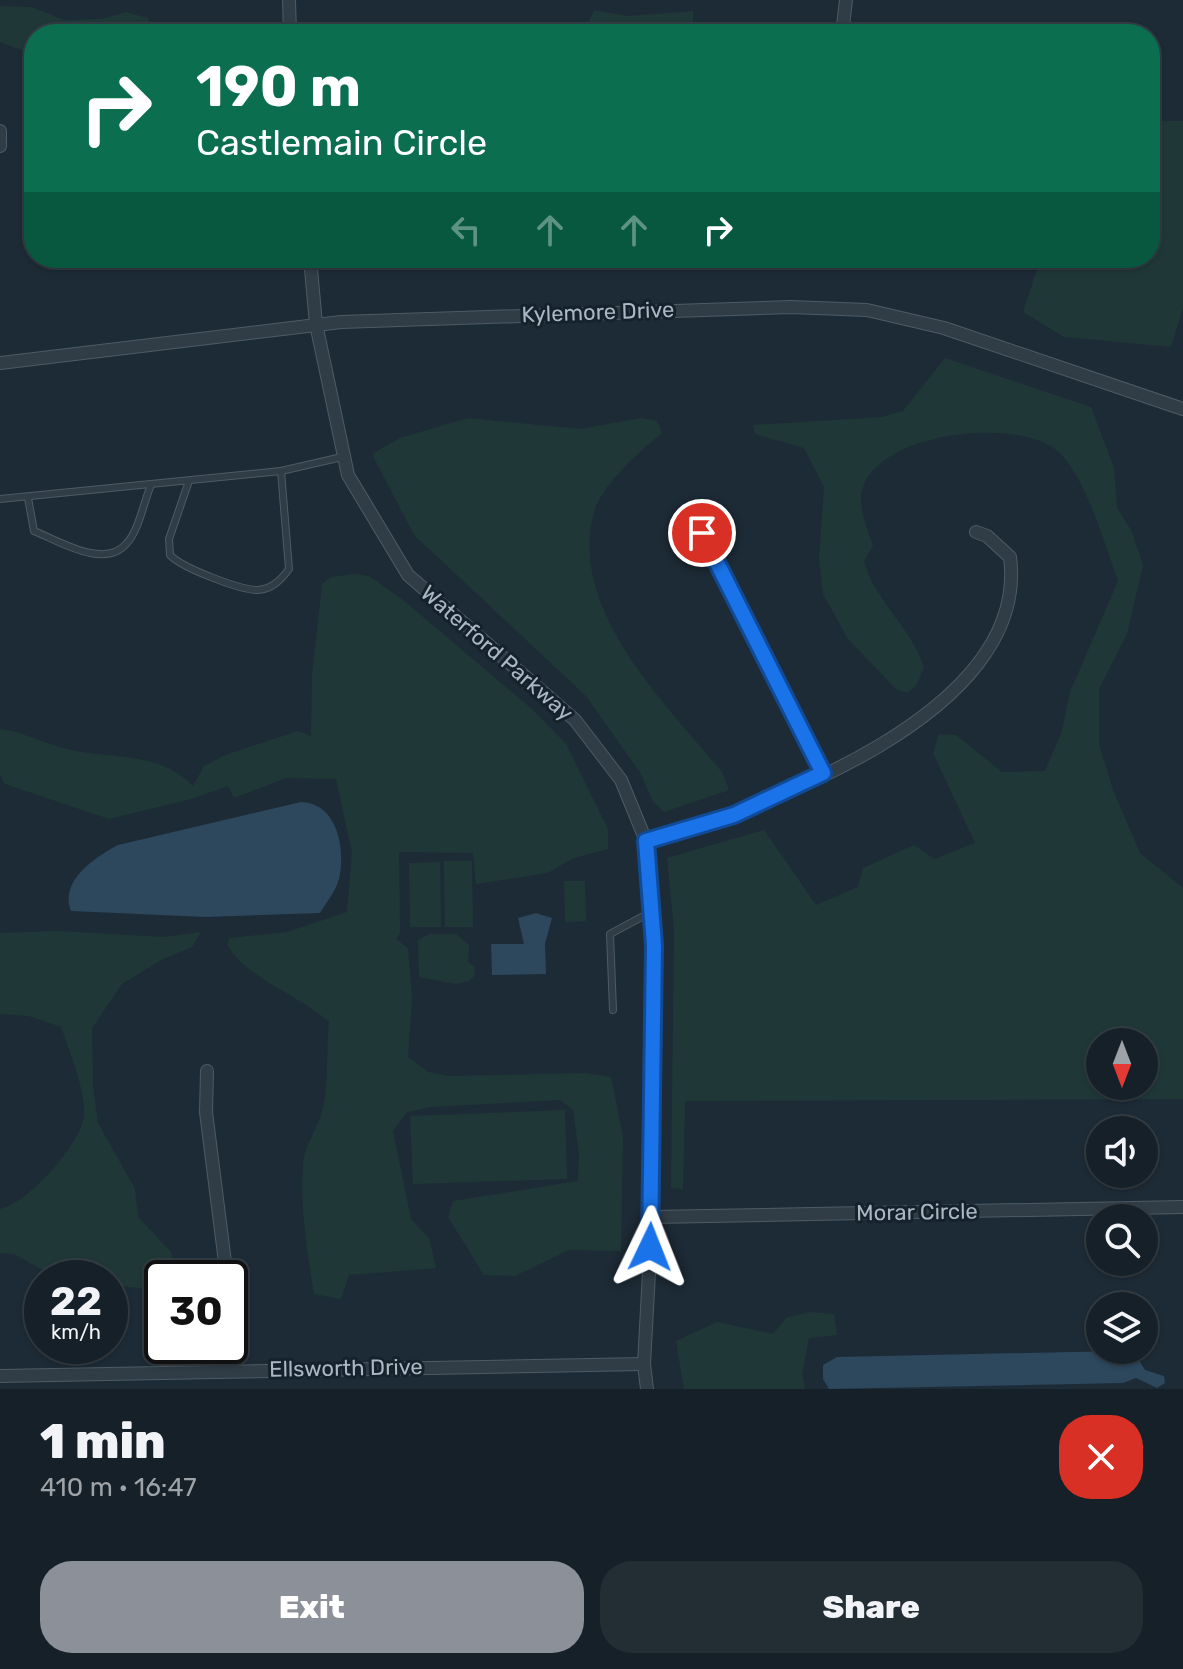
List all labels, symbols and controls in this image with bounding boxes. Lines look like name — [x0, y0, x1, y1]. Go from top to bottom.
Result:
text: 190 m — [196, 54, 361, 120]
icon: right — [64, 56, 168, 160]
text: Castlemain Circle — [196, 121, 487, 164]
icon: left — [444, 208, 488, 252]
icon: ahead — [528, 208, 572, 252]
icon: ahead — [612, 208, 656, 252]
icon: right — [696, 208, 740, 252]
street label: Kylemore Drive — [521, 296, 675, 328]
pin — [668, 499, 736, 567]
icon: arrive — [680, 511, 724, 555]
street label: Waterford Parkway — [415, 579, 579, 727]
north arrow — [1086, 1028, 1158, 1100]
map controls — [1086, 1028, 1158, 1364]
button: sound — [1086, 1116, 1158, 1188]
street label: Morar Circle — [856, 1197, 978, 1227]
button: search — [1086, 1204, 1158, 1276]
position arrow — [608, 1205, 692, 1289]
speed limit sign: 30 — [144, 1260, 248, 1364]
text: 22 — [50, 1278, 102, 1325]
button: layers — [1086, 1292, 1158, 1364]
text: km/h — [51, 1320, 101, 1344]
street label: Ellsworth Drive — [269, 1353, 423, 1383]
text: 1 min — [40, 1413, 166, 1470]
button: close — [1059, 1415, 1143, 1499]
text: 410 m · 16:47 — [40, 1472, 197, 1503]
button: Exit — [40, 1561, 584, 1653]
button: Share — [600, 1561, 1143, 1653]

